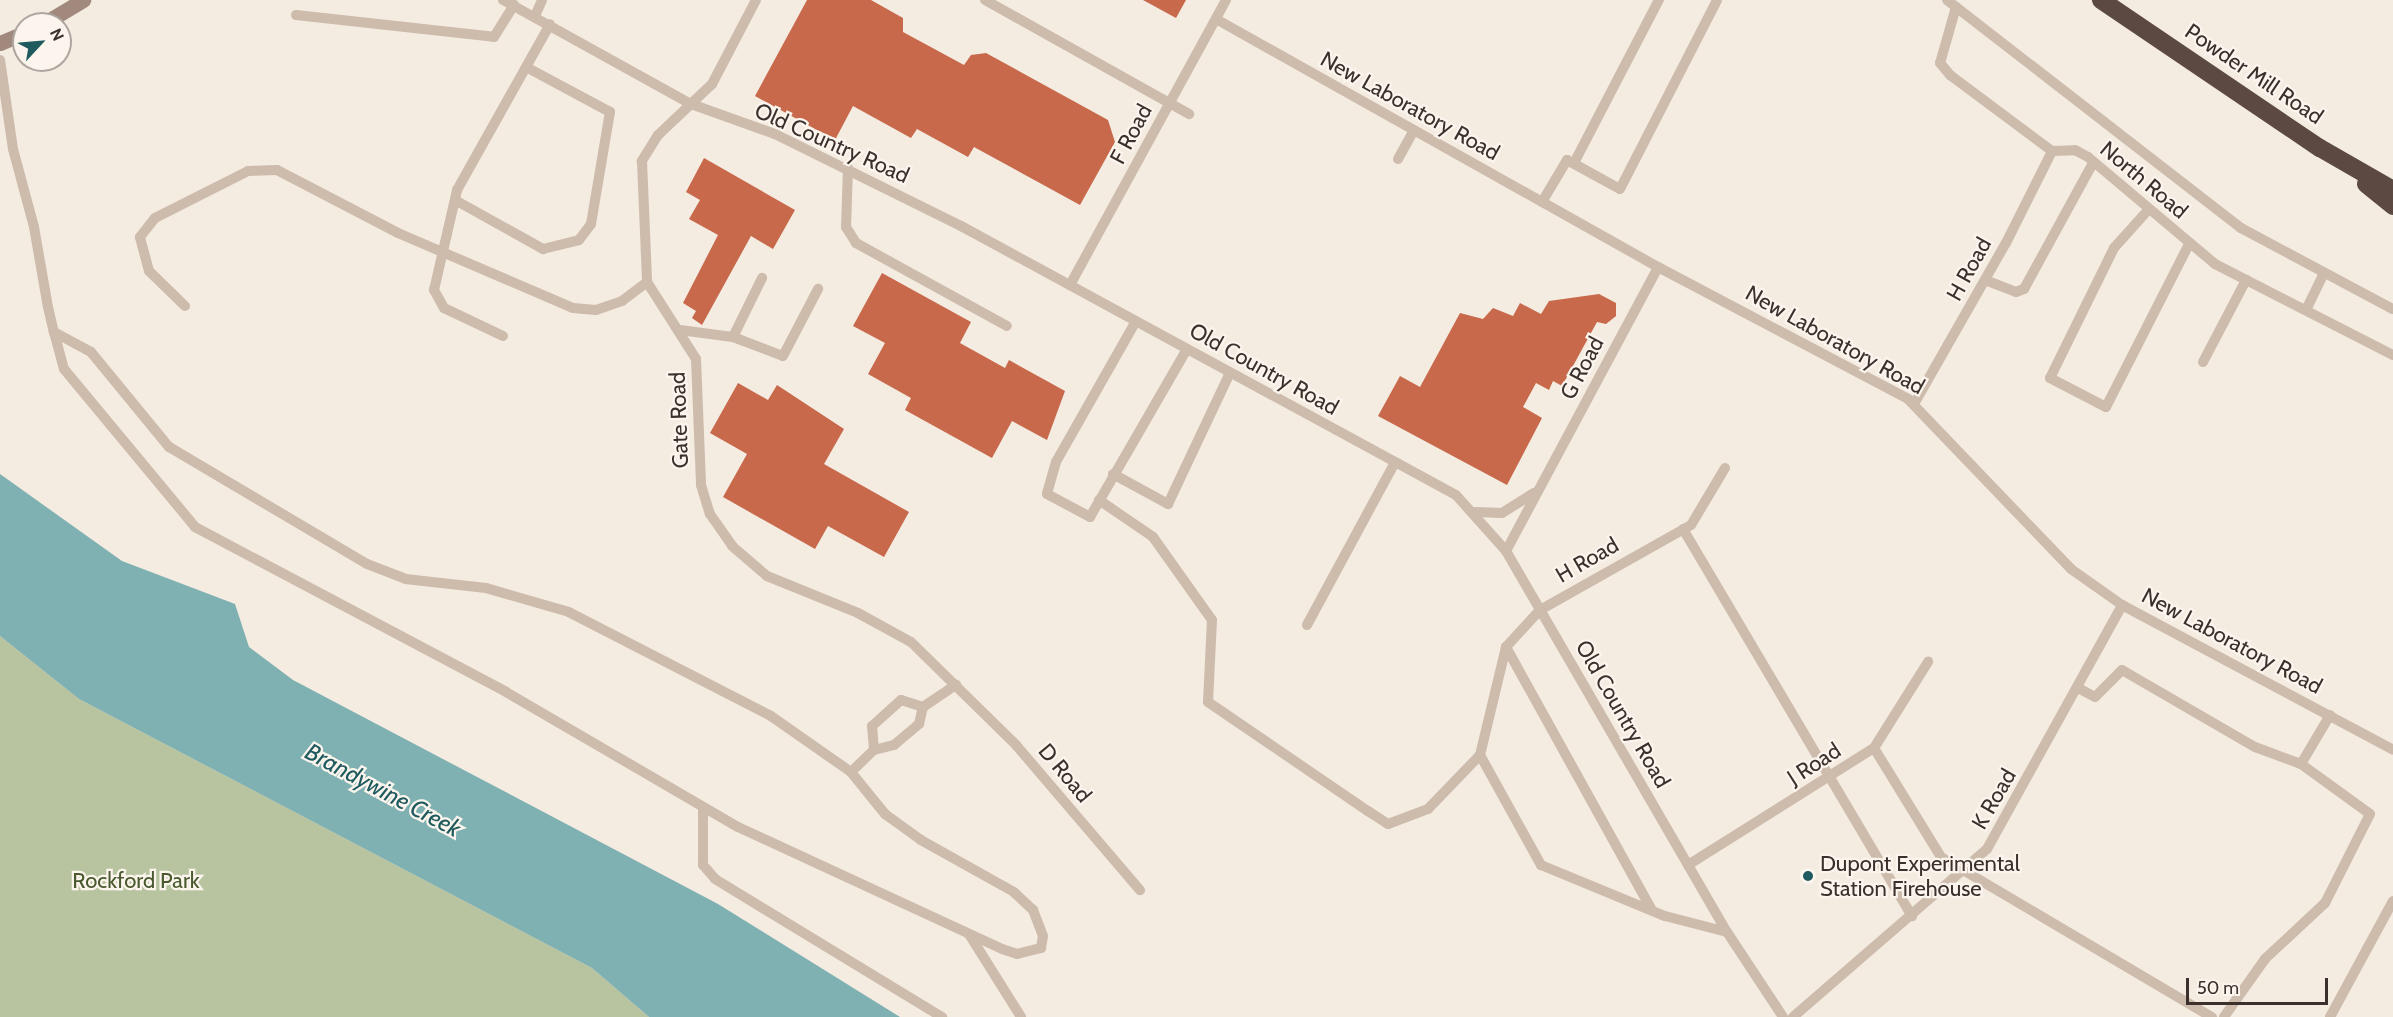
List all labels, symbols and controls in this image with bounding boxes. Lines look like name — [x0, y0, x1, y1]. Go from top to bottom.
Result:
north arrow — [12, 12, 72, 72]
street label: Powder Mill Road — [2180, 18, 2328, 130]
text: N — [46, 26, 68, 44]
street label: New Laboratory Road — [1316, 46, 1504, 166]
street label: Old Country Road — [751, 97, 913, 189]
street label: F Road — [1104, 99, 1158, 169]
street label: North Road — [2095, 136, 2193, 224]
street label: H Road — [1941, 233, 1997, 305]
street label: New Laboratory Road — [1741, 280, 1929, 400]
street label: Old Country Road — [1185, 317, 1343, 421]
street label: G Road — [1555, 332, 1609, 404]
street label: Gate Road — [664, 371, 694, 469]
street label: H Road — [1551, 532, 1623, 588]
street label: New Laboratory Road — [2137, 582, 2327, 700]
street label: Old Country Road — [1570, 635, 1676, 793]
water label: Brandywine Creek — [300, 737, 466, 843]
street label: J Road — [1782, 737, 1846, 791]
street label: D Road — [1033, 738, 1097, 808]
street label: K Road — [1966, 764, 2022, 834]
place label: Dupont Experimental Station Firehouse — [1820, 850, 2020, 902]
park label: Rockford Park — [72, 868, 200, 894]
marker: Dupont Experimental Station Firehouse — [1801, 869, 1815, 883]
scale bar — [2189, 966, 2332, 1004]
text: 50 m — [2197, 977, 2239, 999]

